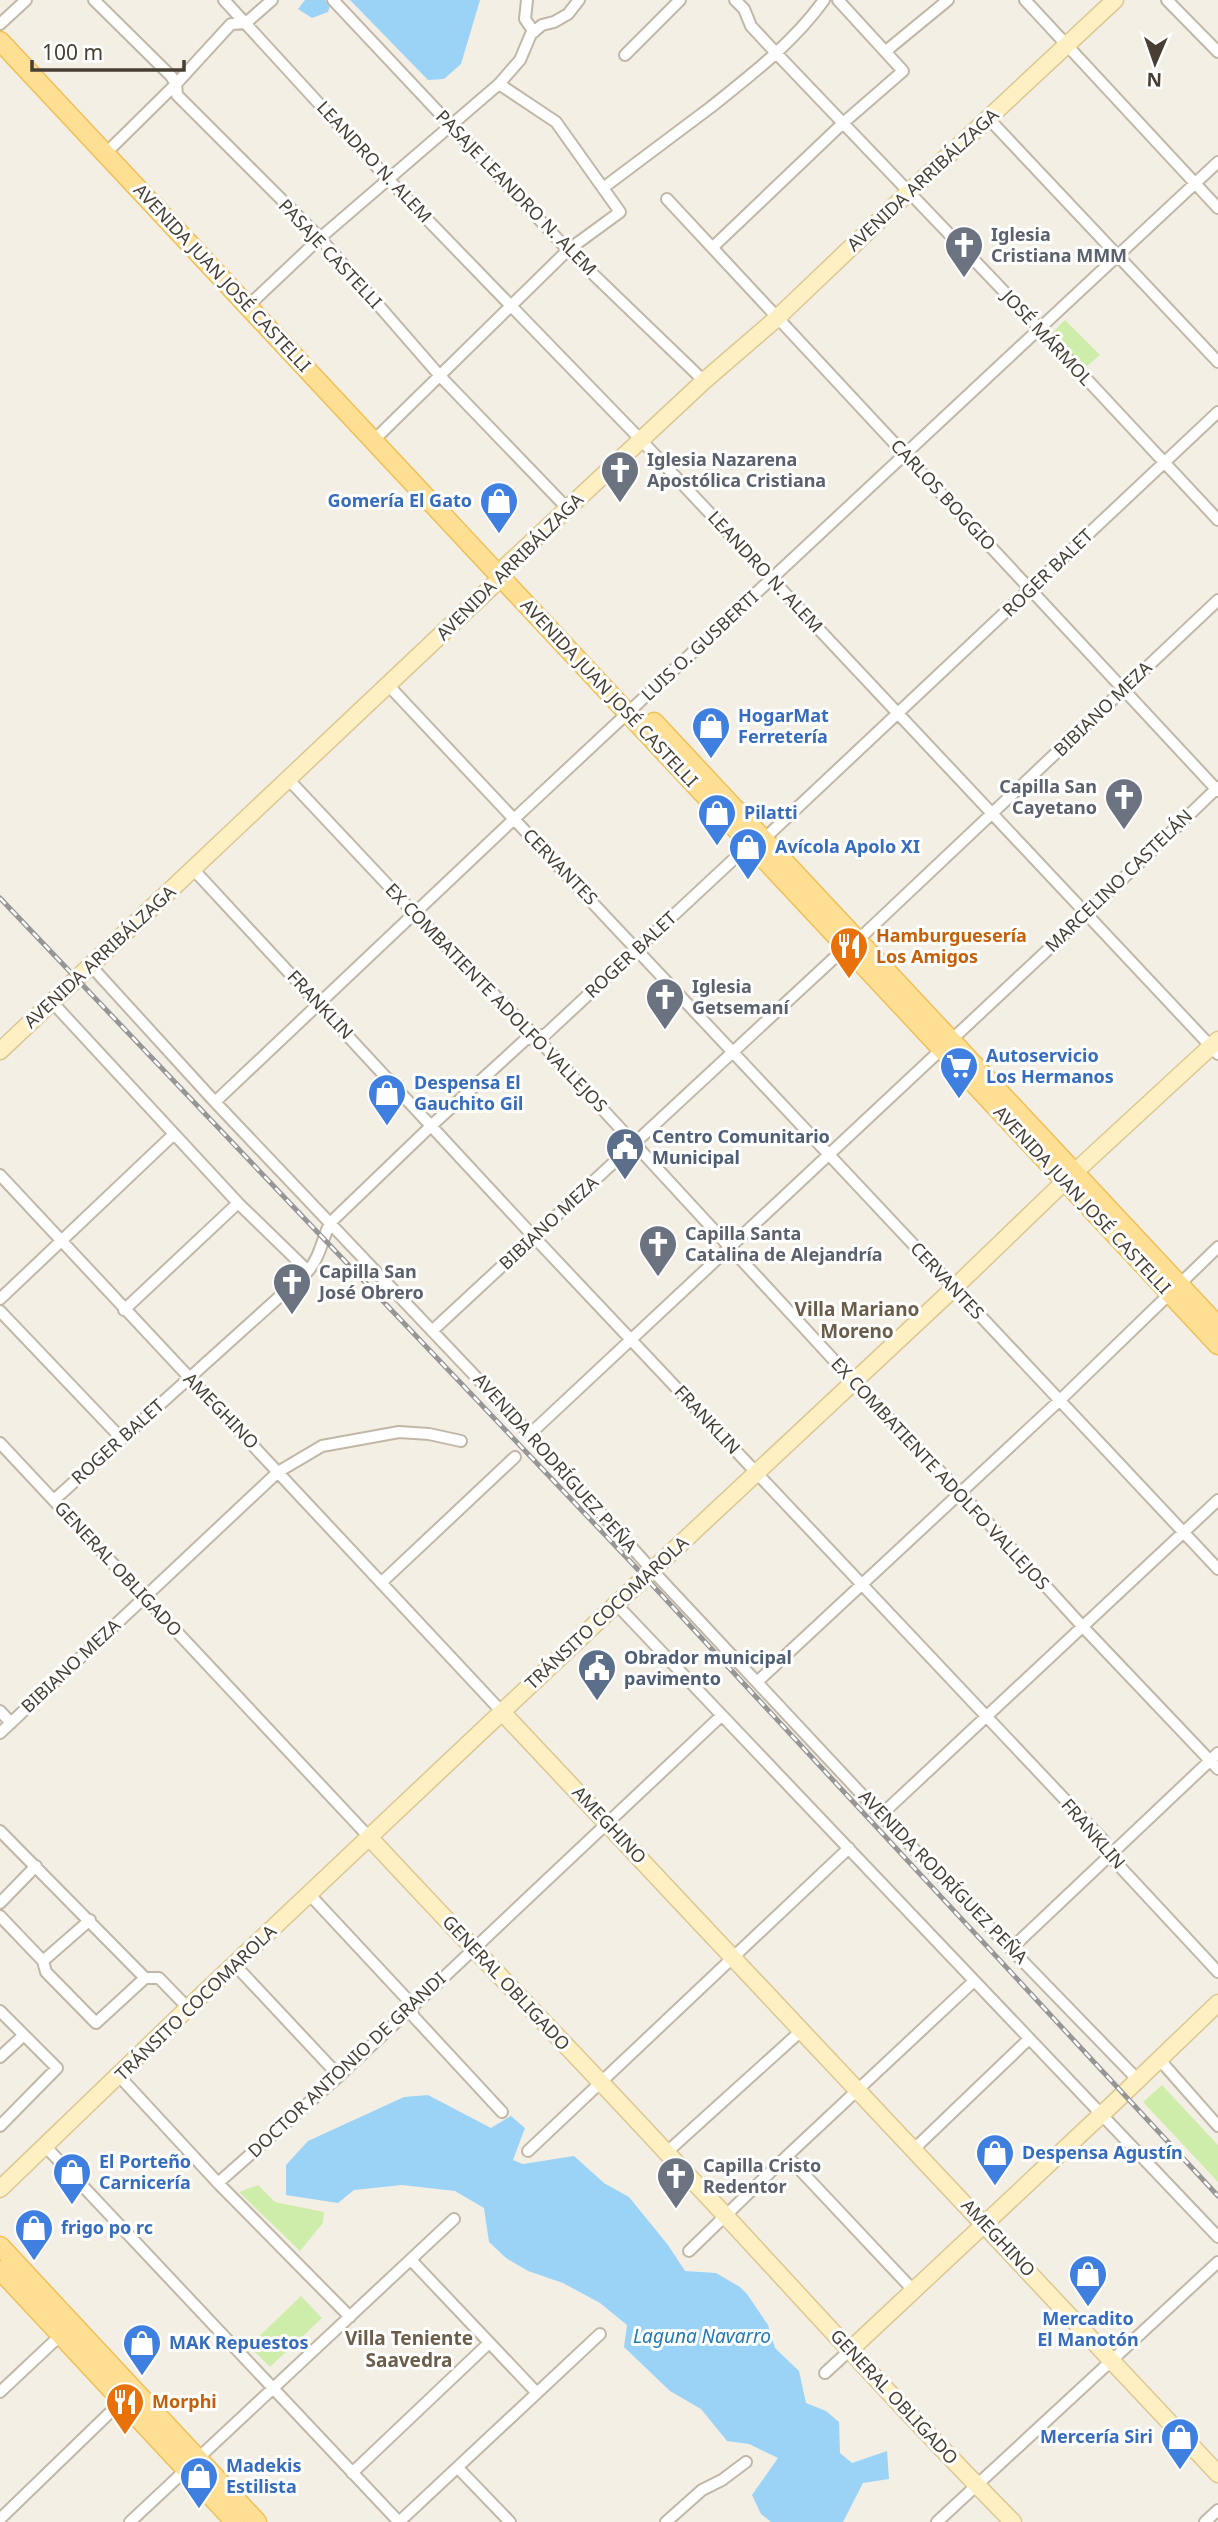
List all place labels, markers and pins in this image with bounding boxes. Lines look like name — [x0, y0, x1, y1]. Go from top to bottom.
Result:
place label: Iglesia Cristiana MMM — [991, 222, 1127, 267]
church icon: Iglesia Cristiana MMM — [943, 224, 985, 279]
place label: Iglesia Nazarena Apostólica Cristiana — [647, 447, 826, 492]
church icon: Iglesia Nazarena Apostólica Cristiana — [599, 449, 641, 504]
shop icon: Gomería El Gato — [478, 480, 520, 535]
place label: Gomería El Gato — [328, 488, 472, 512]
place label: HogarMat Ferretería — [738, 703, 829, 748]
shop icon: HogarMat Ferretería — [690, 705, 732, 760]
place label: Capilla San Cayetano — [999, 774, 1097, 819]
church icon: Capilla San Cayetano — [1103, 776, 1145, 831]
shop icon: Pilatti — [696, 792, 738, 847]
place label: Pilatti — [744, 800, 798, 824]
shop icon: Avícola Apolo XI — [727, 826, 769, 881]
place label: Avícola Apolo XI — [775, 834, 920, 858]
place label: Hamburguesería Los Amigos — [876, 923, 1027, 968]
restaurant icon: Hamburguesería Los Amigos — [828, 925, 870, 980]
place label: Iglesia Getsemaní — [692, 974, 790, 1019]
church icon: Iglesia Getsemaní — [644, 976, 686, 1031]
place label: Autoservicio Los Hermanos — [986, 1043, 1114, 1088]
supermarket icon: Autoservicio Los Hermanos — [938, 1045, 980, 1100]
place label: Despensa El Gauchito Gil — [414, 1070, 523, 1115]
shop icon: Despensa El Gauchito Gil — [366, 1072, 408, 1127]
place label: Centro Comunitario Municipal — [652, 1124, 830, 1169]
public building icon: Centro Comunitario Municipal — [604, 1126, 646, 1181]
place label: Capilla Santa Catalina de Alejandría — [685, 1221, 883, 1266]
church icon: Capilla Santa Catalina de Alejandría — [637, 1223, 679, 1278]
place label: Capilla San José Obrero — [317, 1259, 424, 1304]
church icon: Capilla San José Obrero — [271, 1261, 313, 1316]
place label: Obrador municipal pavimento — [624, 1645, 792, 1690]
public building icon: Obrador municipal pavimento — [576, 1647, 618, 1702]
shop icon: Despensa Agustín — [974, 2132, 1016, 2187]
place label: Despensa Agustín — [1022, 2140, 1183, 2164]
place label: El Porteño Carnicería — [99, 2149, 191, 2194]
shop icon: El Porteño Carnicería — [51, 2151, 93, 2206]
place label: Capilla Cristo Redentor — [703, 2153, 821, 2198]
church icon: Capilla Cristo Redentor — [655, 2155, 697, 2210]
shop icon: frigo po rc — [13, 2207, 55, 2262]
place label: frigo po rc — [61, 2215, 153, 2239]
shop icon: Mercadito El Manotón — [1067, 2253, 1109, 2308]
place label: Mercadito El Manotón — [1037, 2306, 1139, 2351]
shop icon: MAK Repuestos — [121, 2322, 163, 2377]
place label: MAK Repuestos — [169, 2330, 309, 2354]
restaurant icon: Morphi — [104, 2381, 146, 2436]
place label: Morphi — [152, 2389, 217, 2413]
shop icon: Mercería Siri — [1159, 2416, 1201, 2471]
place label: Mercería Siri — [1040, 2424, 1153, 2448]
place label: Madekis Estilista — [226, 2453, 301, 2498]
shop icon: Madekis Estilista — [178, 2455, 220, 2510]

